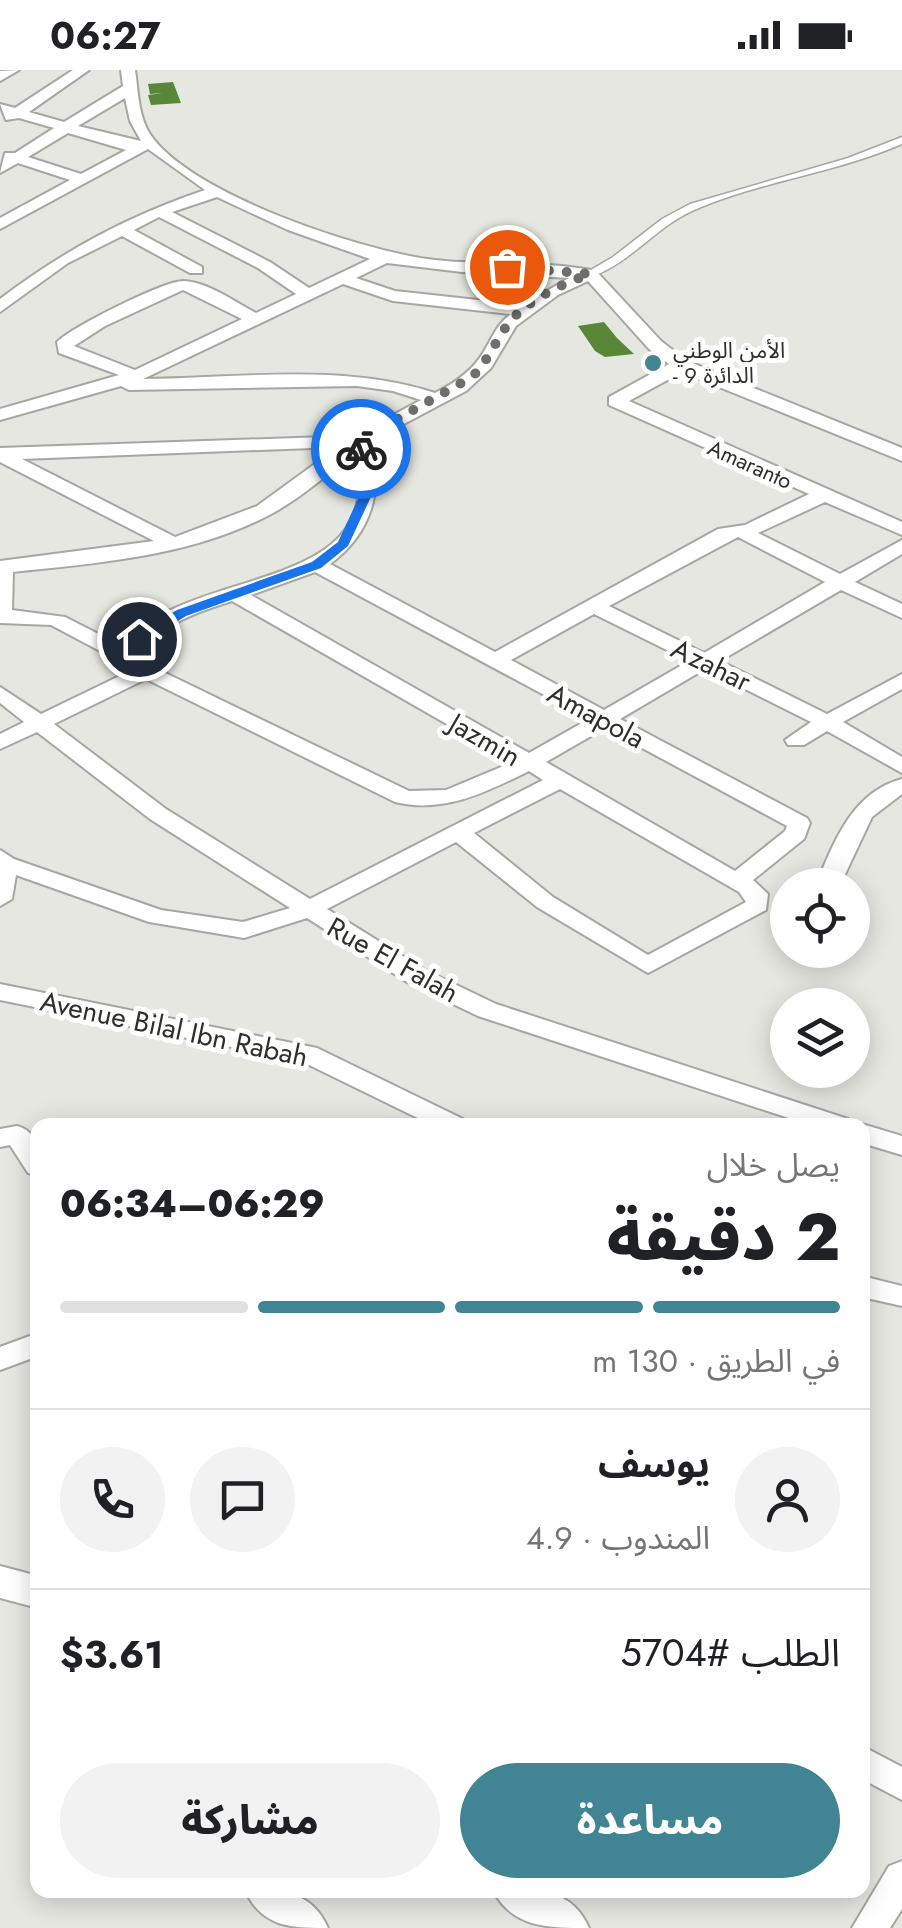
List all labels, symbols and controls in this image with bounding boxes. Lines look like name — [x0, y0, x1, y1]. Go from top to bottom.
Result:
text: 06:27 — [50, 8, 161, 63]
pin — [465, 225, 550, 310]
icon: bag — [480, 240, 535, 295]
place label: الأمن الوطني - الدائرة 9 — [673, 334, 785, 391]
marker: الأمن الوطني - الدائرة 9 — [642, 352, 664, 374]
courier — [311, 399, 411, 499]
icon: bike — [334, 422, 389, 477]
street label: Amaranto — [703, 431, 797, 497]
pin — [97, 597, 182, 682]
icon: home — [112, 612, 167, 667]
street label: Azahar — [664, 628, 758, 702]
street label: Amapola — [540, 673, 652, 759]
street label: Jazmin — [438, 701, 529, 777]
map controls — [770, 868, 870, 1088]
button: locate — [770, 868, 870, 968]
street label: Rue El Falah — [320, 907, 466, 1013]
street label: Avenue Bilal Ibn Rabah — [36, 981, 312, 1077]
button: layers — [770, 988, 870, 1088]
text: يصل خلال — [707, 1142, 840, 1188]
text: 06:29–06:34 — [60, 1176, 325, 1231]
text: 2 دقيقة — [606, 1190, 840, 1284]
text: في الطريق · 130 m — [592, 1338, 840, 1384]
text: يوسف — [598, 1436, 710, 1491]
button: phone — [60, 1447, 165, 1552]
button: chat — [190, 1447, 295, 1552]
button: person — [735, 1447, 840, 1552]
text: المندوب · 4.9 — [526, 1515, 710, 1561]
text: الطلب #5704 — [620, 1625, 840, 1680]
text: $3.61 — [60, 1627, 164, 1682]
button: مشاركة — [60, 1763, 440, 1878]
button: مساعدة — [460, 1763, 840, 1878]

